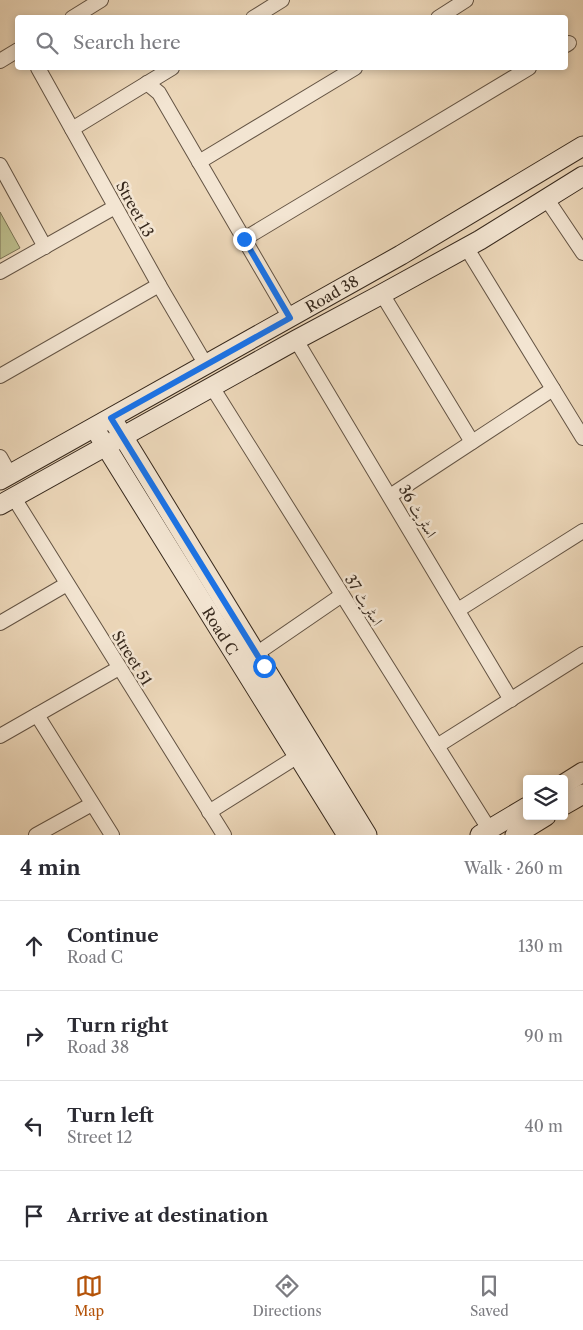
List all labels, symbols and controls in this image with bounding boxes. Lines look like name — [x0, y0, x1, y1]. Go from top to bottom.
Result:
search box — [15, 15, 568, 70]
icon: search — [33, 29, 61, 57]
text: Search here — [73, 31, 181, 54]
street label: Street 13 — [112, 178, 158, 240]
route end — [233, 228, 256, 251]
street label: Road 38 — [302, 271, 362, 317]
street label: اسٹریٹ 36 — [394, 481, 441, 541]
street label: اسٹریٹ 37 — [340, 571, 387, 630]
street label: Road C — [198, 604, 242, 658]
street label: Street 51 — [108, 627, 157, 689]
route start — [253, 655, 276, 678]
map controls — [523, 775, 568, 820]
button: layers — [523, 775, 568, 820]
text: 4 min — [20, 855, 81, 880]
text: Walk · 260 m — [464, 858, 563, 878]
text: Continue — [67, 924, 159, 947]
icon: ahead — [20, 932, 48, 960]
text: 130 m — [518, 936, 563, 956]
text: Road C — [67, 947, 123, 967]
text: Turn right — [67, 1014, 168, 1037]
icon: right — [20, 1022, 48, 1050]
text: 90 m — [524, 1026, 563, 1046]
text: Road 38 — [67, 1037, 129, 1057]
text: Turn left — [67, 1104, 154, 1127]
icon: left — [20, 1112, 48, 1140]
text: 40 m — [524, 1116, 563, 1136]
text: Street 12 — [67, 1127, 133, 1147]
icon: arrive — [20, 1202, 48, 1230]
text: Arrive at destination — [67, 1204, 268, 1227]
tab: Map — [74, 1272, 104, 1320]
tab: Directions — [252, 1272, 322, 1320]
tab: Saved — [470, 1272, 509, 1320]

